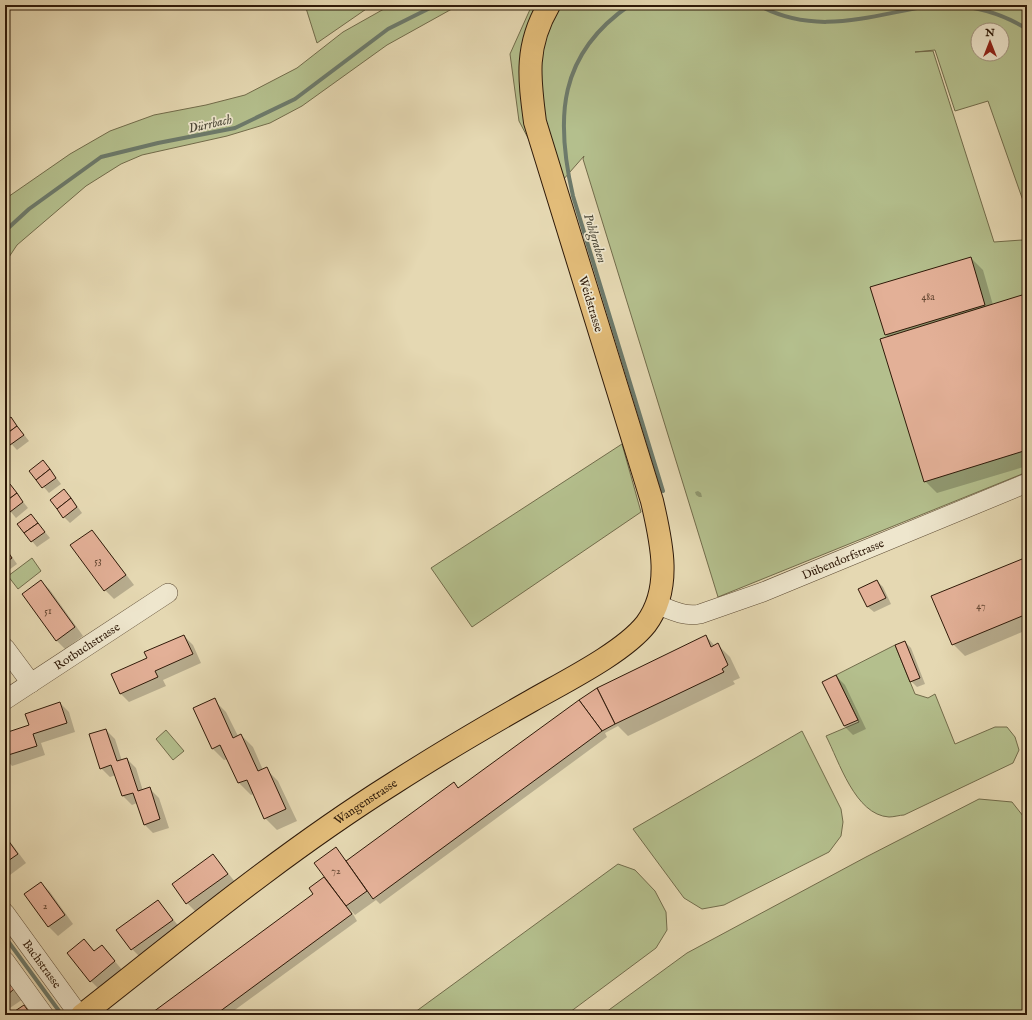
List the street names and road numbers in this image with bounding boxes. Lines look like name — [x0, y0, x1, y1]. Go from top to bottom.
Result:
street label: Weidstrasse — [575, 274, 606, 334]
street label: Dübendorfstrasse — [800, 536, 887, 583]
street label: Rotbuchstrasse — [51, 619, 123, 674]
street label: Wangenstrasse — [331, 776, 401, 828]
street label: Bachstrasse — [19, 937, 65, 992]

